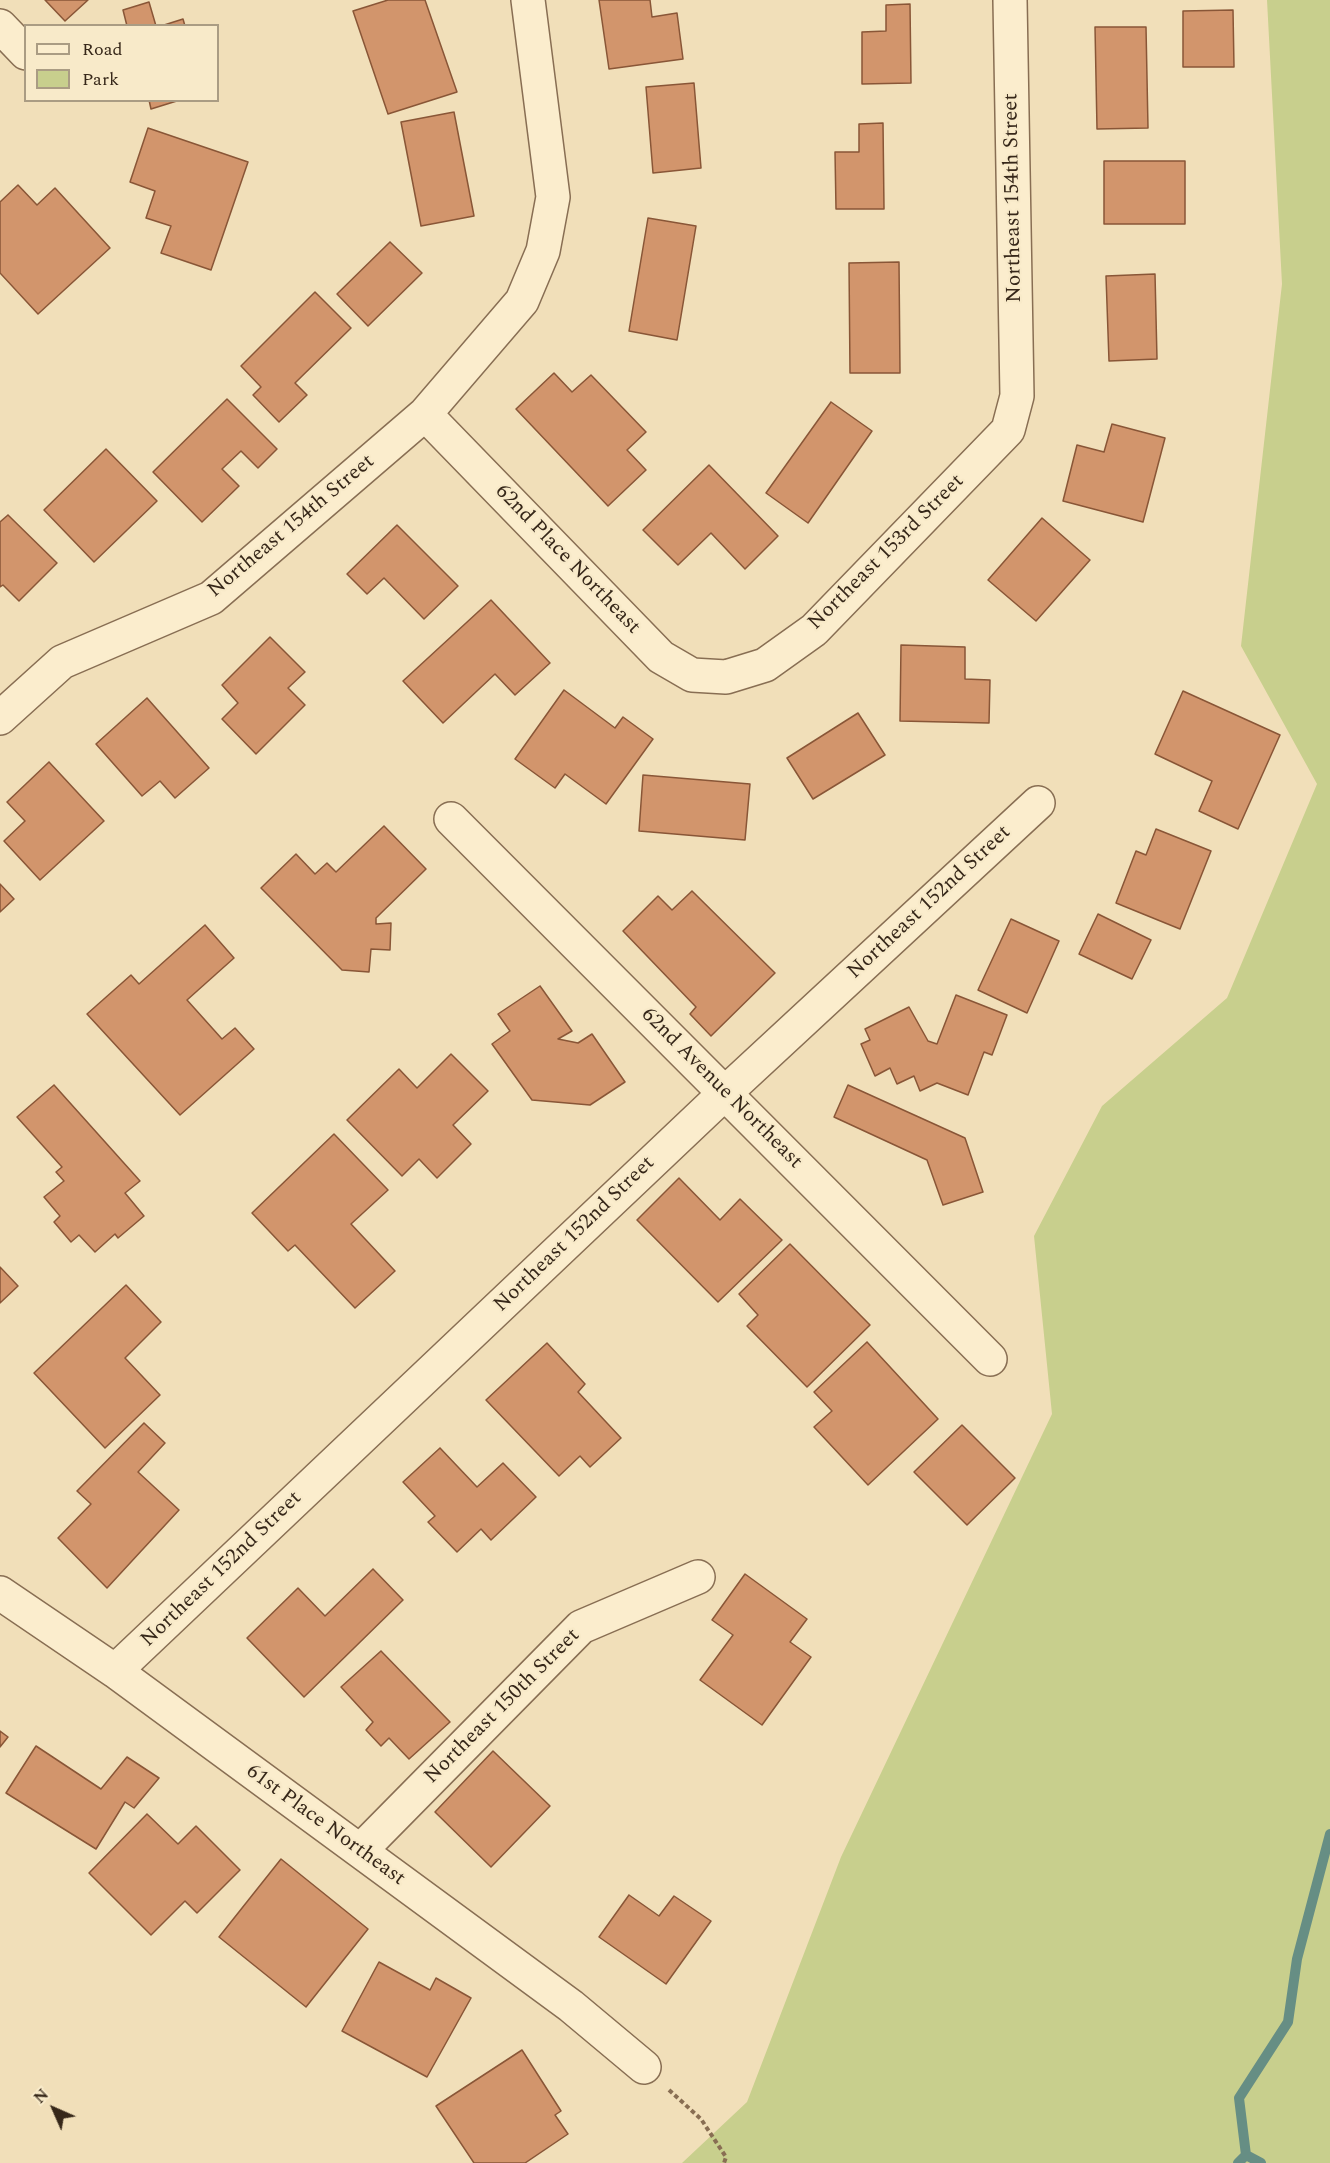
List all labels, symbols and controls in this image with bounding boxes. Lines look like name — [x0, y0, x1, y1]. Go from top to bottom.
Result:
legend — [24, 24, 219, 102]
text: Road — [82, 36, 123, 63]
text: Park — [82, 66, 119, 93]
street label: Northeast 154th Street — [1000, 93, 1028, 303]
street label: Northeast 154th Street — [204, 450, 380, 604]
street label: Northeast 153rd Street — [804, 470, 970, 636]
street label: 62nd Place Northeast — [489, 480, 645, 640]
street label: Northeast 152nd Street — [843, 821, 1017, 985]
street label: 62nd Avenue Northeast — [635, 1003, 807, 1175]
street label: Northeast 152nd Street — [489, 1152, 661, 1318]
street label: Northeast 152nd Street — [136, 1487, 308, 1653]
street label: Northeast 150th Street — [420, 1624, 586, 1790]
street label: 61st Place Northeast — [240, 1760, 410, 1892]
north arrow — [24, 2079, 84, 2139]
text: N — [28, 2083, 54, 2109]

